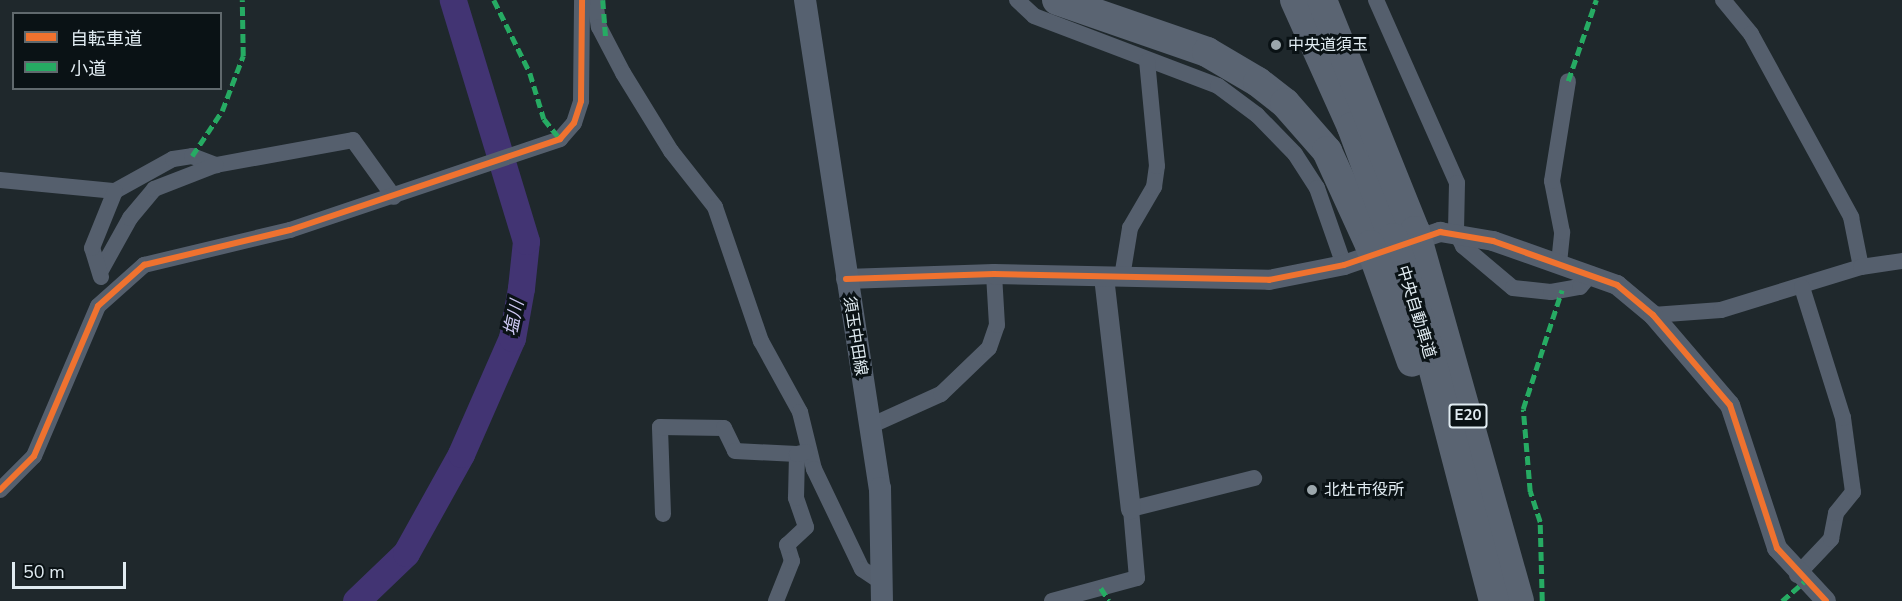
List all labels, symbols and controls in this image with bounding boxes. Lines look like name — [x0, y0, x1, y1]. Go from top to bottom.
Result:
legend — [12, 12, 222, 90]
text: 自転車道 — [70, 27, 142, 51]
place label: 中央道須玉 — [1288, 35, 1368, 55]
marker: 中央道須玉 — [1269, 38, 1283, 52]
text: 小道 — [70, 57, 106, 81]
street label: 中央自動車道 — [1393, 263, 1439, 361]
street label: 須玉中田線 — [839, 295, 871, 377]
water label: 塩川 — [500, 298, 528, 338]
road number: E20 — [1448, 404, 1488, 428]
place label: 北杜市役所 — [1324, 480, 1404, 500]
marker: 北杜市役所 — [1305, 483, 1319, 497]
scale bar — [15, 550, 129, 588]
text: 50 m — [23, 560, 65, 584]

